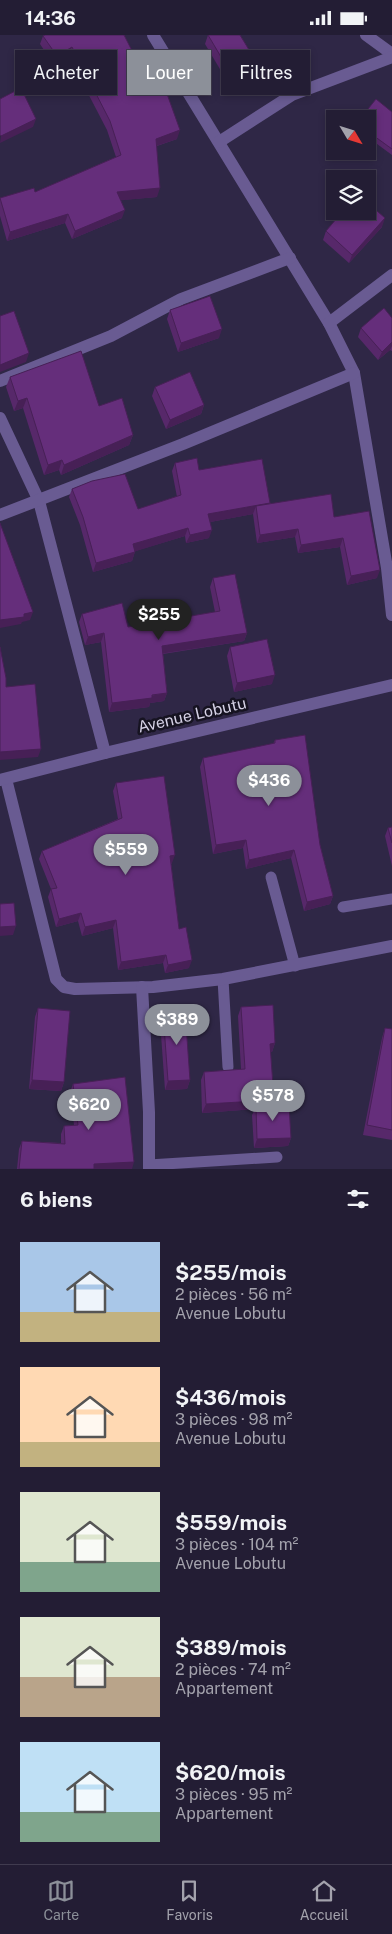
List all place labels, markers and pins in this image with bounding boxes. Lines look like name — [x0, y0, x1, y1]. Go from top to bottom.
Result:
pin: $255 — [129, 599, 189, 641]
pin: $436 — [239, 765, 299, 807]
pin: $559 — [96, 833, 156, 876]
pin: $389 — [147, 1003, 207, 1046]
pin: $578 — [243, 1079, 303, 1122]
pin: $620 — [59, 1089, 119, 1131]

